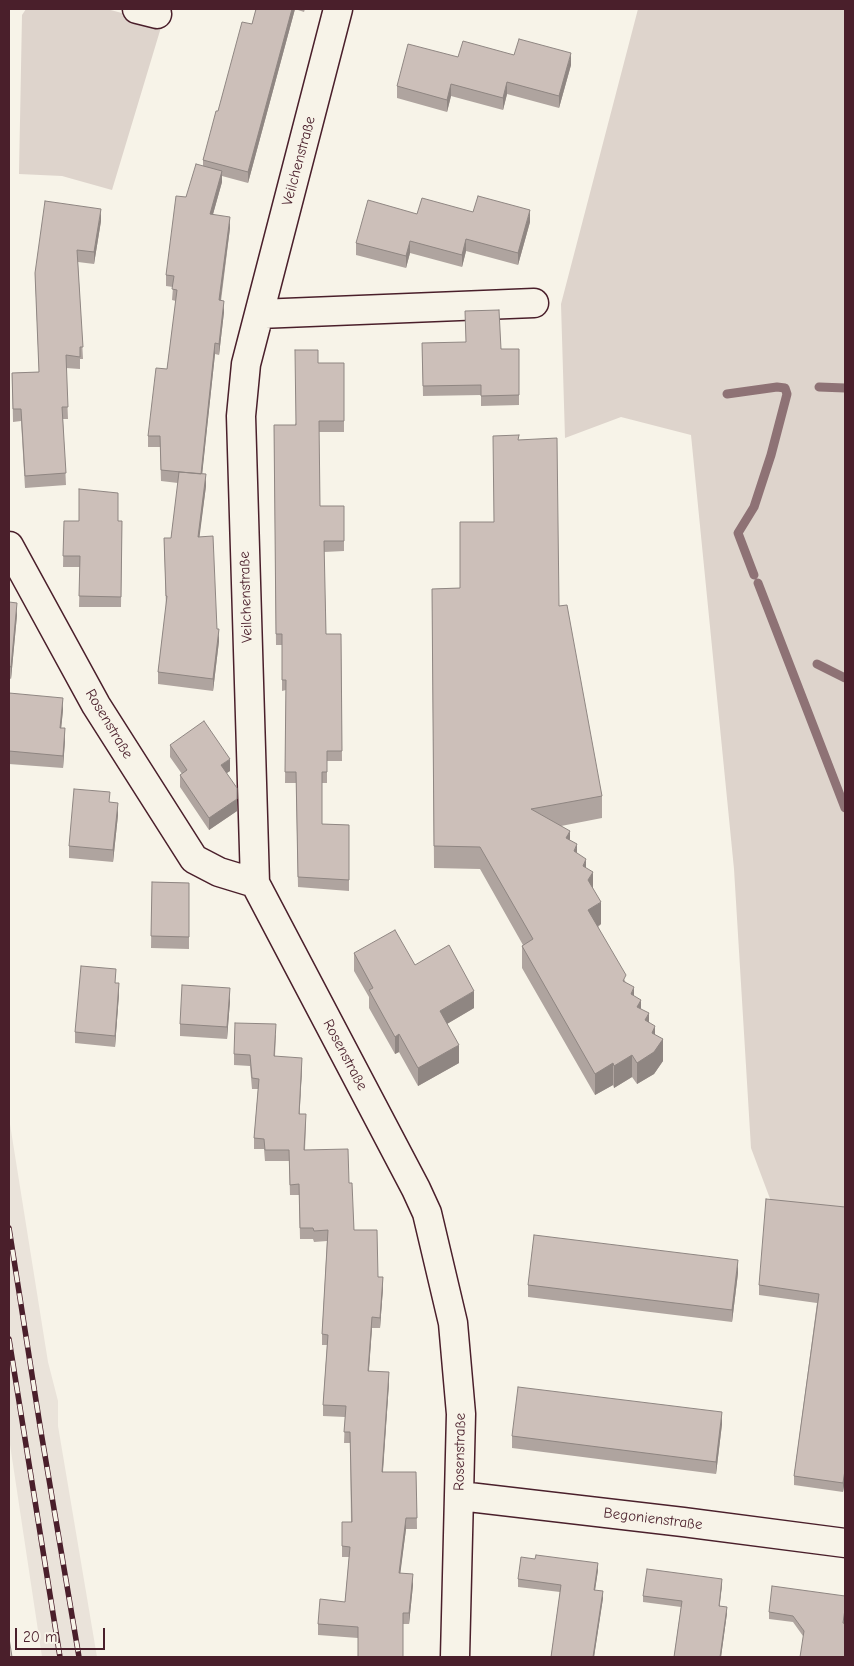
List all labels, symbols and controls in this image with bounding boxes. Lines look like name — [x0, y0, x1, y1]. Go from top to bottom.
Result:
street label: Veilchenstraße — [278, 114, 320, 208]
street label: Veilchenstraße — [235, 551, 257, 643]
street label: Rosenstraße — [81, 686, 137, 762]
street label: Rosenstraße — [319, 1016, 371, 1094]
street label: Rosenstraße — [450, 1413, 470, 1491]
street label: Begonienstraße — [602, 1504, 704, 1534]
scale bar — [18, 1618, 108, 1650]
text: 20 m — [23, 1628, 57, 1646]

